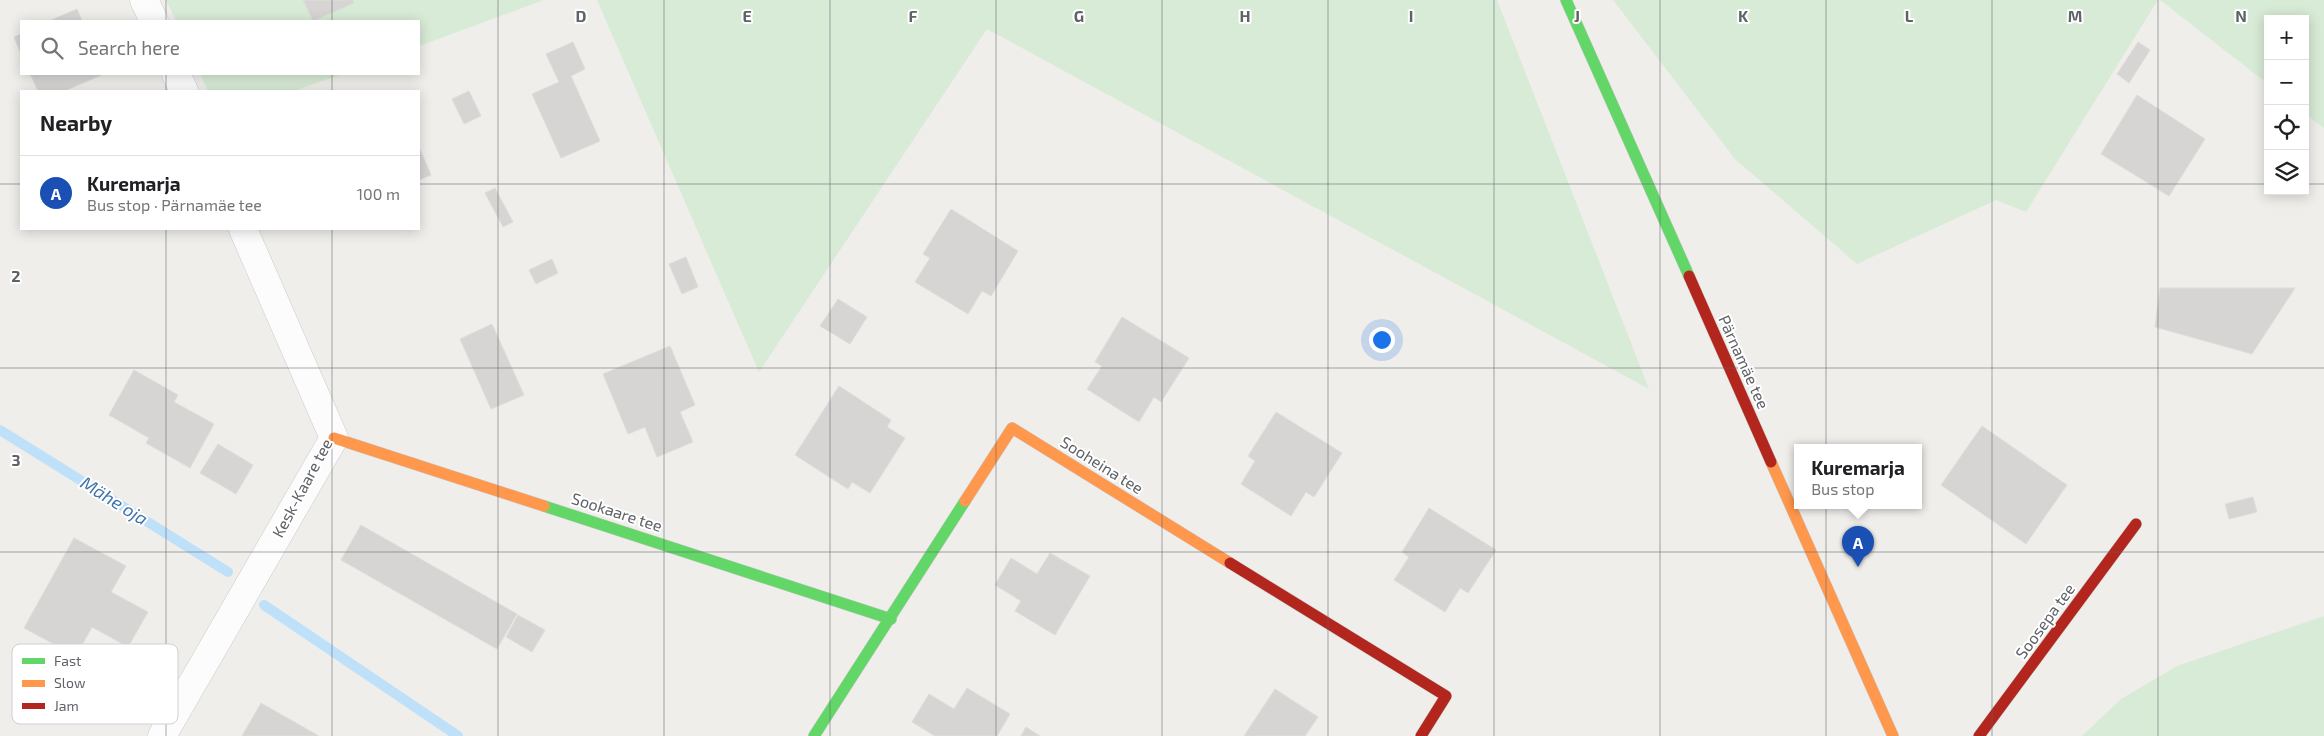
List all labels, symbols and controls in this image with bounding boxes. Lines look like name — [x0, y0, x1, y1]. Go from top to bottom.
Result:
text: D — [576, 6, 587, 25]
text: E — [742, 6, 752, 25]
text: F — [909, 6, 918, 25]
text: G — [1074, 6, 1084, 25]
text: H — [1239, 6, 1251, 25]
text: I — [1409, 6, 1413, 25]
text: J — [1574, 6, 1580, 25]
text: K — [1738, 6, 1749, 25]
text: L — [1905, 6, 1914, 25]
text: M — [2068, 6, 2082, 25]
text: N — [2235, 6, 2247, 25]
map controls — [2264, 15, 2309, 195]
button: + — [2264, 15, 2309, 60]
search box — [20, 20, 420, 75]
icon: search — [38, 34, 66, 62]
text: Search here — [78, 36, 180, 59]
button: − — [2264, 60, 2309, 105]
button: locate — [2264, 105, 2309, 150]
text: Nearby — [40, 110, 112, 135]
button: layers — [2264, 150, 2309, 195]
text: Kuremarja — [87, 172, 181, 195]
text: A — [51, 184, 61, 203]
text: 100 m — [357, 184, 400, 203]
text: Bus stop · Pärnamäe tee — [87, 195, 262, 214]
text: 2 — [11, 266, 21, 285]
street label: Pärnamäe tee — [1715, 312, 1774, 412]
your location — [1369, 327, 1395, 353]
street label: Sooheina tee — [1058, 432, 1147, 497]
street label: Kesk-Kaare tee — [268, 435, 336, 540]
popup — [1794, 444, 1922, 509]
text: 3 — [11, 450, 21, 469]
text: Kuremarja — [1811, 456, 1905, 479]
water label: Mähe oja — [77, 471, 152, 529]
text: Bus stop — [1811, 479, 1874, 498]
street label: Sookaare tee — [569, 488, 665, 535]
pin: A — [1842, 526, 1874, 567]
street label: Soosepa tee — [2011, 579, 2078, 662]
legend — [12, 644, 178, 724]
text: Fast — [54, 652, 81, 669]
text: Slow — [54, 674, 86, 691]
text: Jam — [54, 697, 79, 714]

